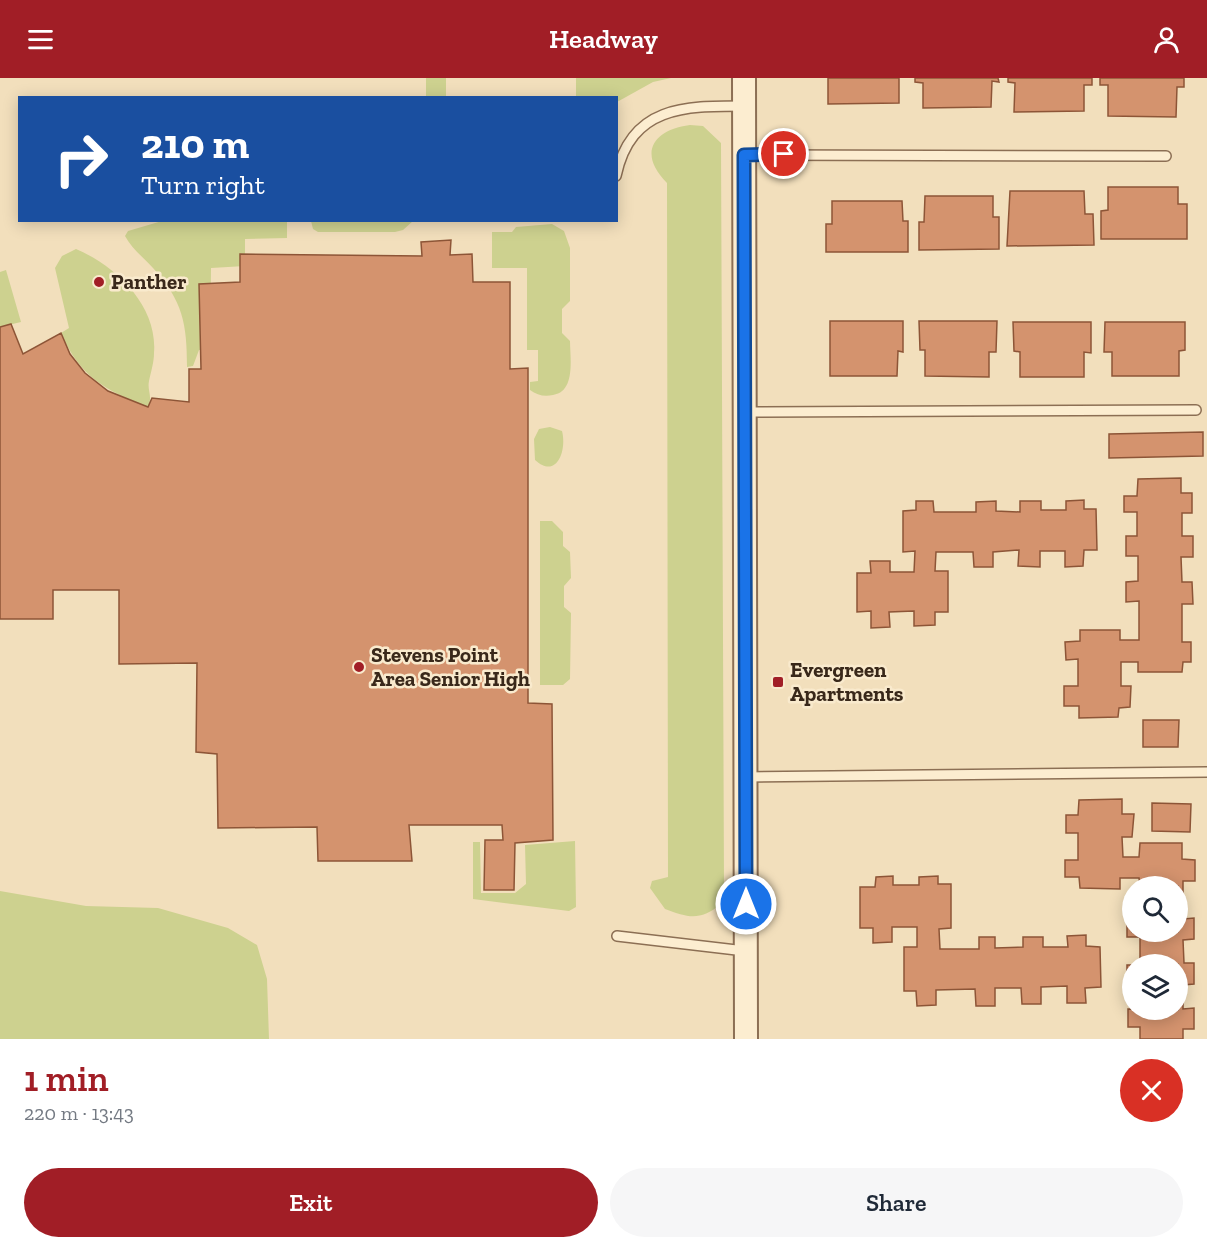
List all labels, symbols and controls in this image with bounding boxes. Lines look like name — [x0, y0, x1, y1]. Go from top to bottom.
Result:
icon: menu — [24, 23, 57, 56]
text: Headway — [549, 23, 658, 55]
icon: person — [1150, 23, 1183, 56]
text: 210 m — [141, 118, 249, 169]
icon: right — [42, 120, 120, 198]
pin — [758, 128, 809, 179]
icon: arrive — [767, 137, 800, 170]
text: Turn right — [141, 169, 265, 201]
place label: Panther — [111, 269, 186, 294]
marker: Panther — [92, 275, 106, 289]
place label: Stevens Point Area Senior High — [371, 642, 530, 691]
place label: Evergreen Apartments — [790, 657, 904, 706]
marker: Stevens Point Area Senior High — [352, 660, 366, 674]
marker: Evergreen Apartments — [771, 675, 785, 689]
position arrow — [714, 872, 778, 936]
map controls — [1122, 876, 1188, 1020]
button: search — [1122, 876, 1188, 942]
button: layers — [1122, 954, 1188, 1020]
text: 1 min — [24, 1057, 109, 1100]
button: close — [1120, 1059, 1183, 1122]
text: 220 m · 13:43 — [24, 1101, 134, 1125]
button: Exit — [24, 1168, 598, 1237]
button: Share — [610, 1168, 1183, 1237]

